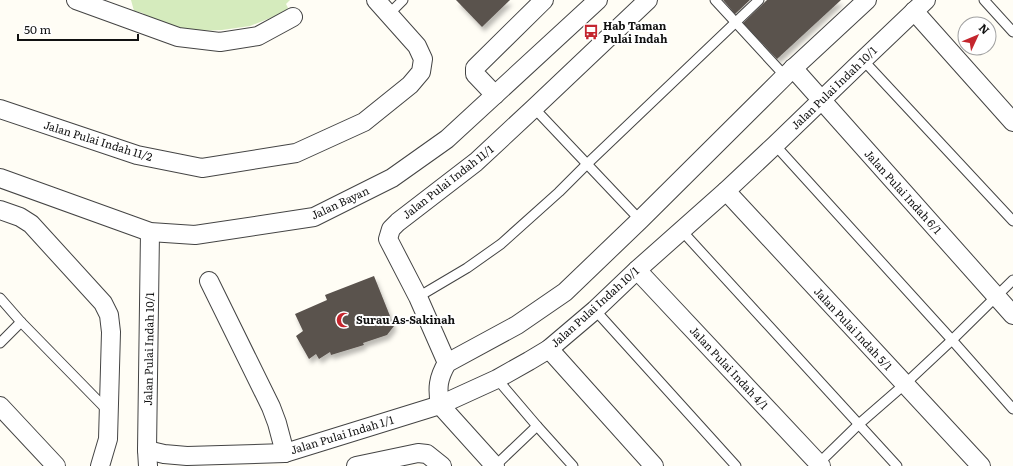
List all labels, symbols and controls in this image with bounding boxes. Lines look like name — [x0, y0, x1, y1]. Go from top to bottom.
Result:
scale bar — [18, 16, 138, 42]
north arrow — [957, 16, 997, 56]
place label: Hab Taman Pulai Indah — [603, 17, 668, 46]
text: N — [976, 19, 994, 37]
text: 50 m — [24, 20, 51, 38]
bus stop icon: Hab Taman Pulai Indah — [582, 23, 600, 41]
street label: Jalan Pulai Indah 10/1 — [787, 42, 880, 132]
street label: Jalan Pulai Indah 11/2 — [42, 116, 155, 164]
street label: Jalan Pulai Indah 11/1 — [398, 140, 497, 222]
street label: Jalan Pulai Indah 6/1 — [861, 146, 946, 237]
street label: Jalan Bayan — [308, 182, 371, 223]
street label: Jalan Pulai Indah 10/1 — [547, 262, 642, 350]
street label: Jalan Pulai Indah 5/1 — [811, 283, 897, 374]
street label: Jalan Pulai Indah 10/1 — [139, 292, 157, 406]
mosque icon: Surau As-Sakinah — [335, 311, 353, 329]
place label: Surau As-Sakinah — [356, 311, 456, 327]
street label: Jalan Pulai Indah 4/1 — [687, 322, 773, 413]
street label: Jalan Pulai Indah 1/1 — [288, 411, 396, 457]

